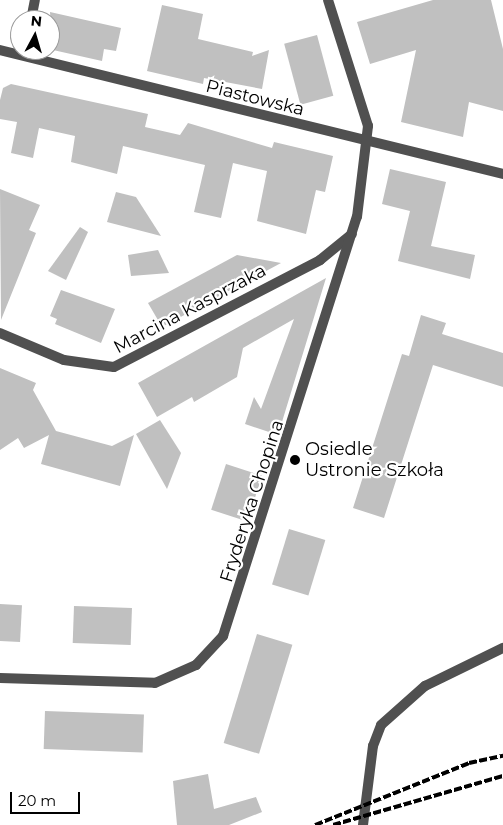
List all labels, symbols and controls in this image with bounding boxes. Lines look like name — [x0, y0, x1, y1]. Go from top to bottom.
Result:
north arrow — [10, 10, 60, 60]
text: N — [30, 12, 43, 31]
street label: Piastowska — [203, 75, 307, 121]
street label: Marcina Kasprzaka — [110, 260, 270, 358]
street label: Fryderyka Chopina — [216, 417, 288, 585]
place label: Osiedle Ustronie Szkoła — [305, 439, 444, 482]
marker: Osiedle Ustronie Szkoła — [289, 454, 301, 466]
scale bar — [12, 782, 82, 814]
text: 20 m — [18, 791, 56, 810]

